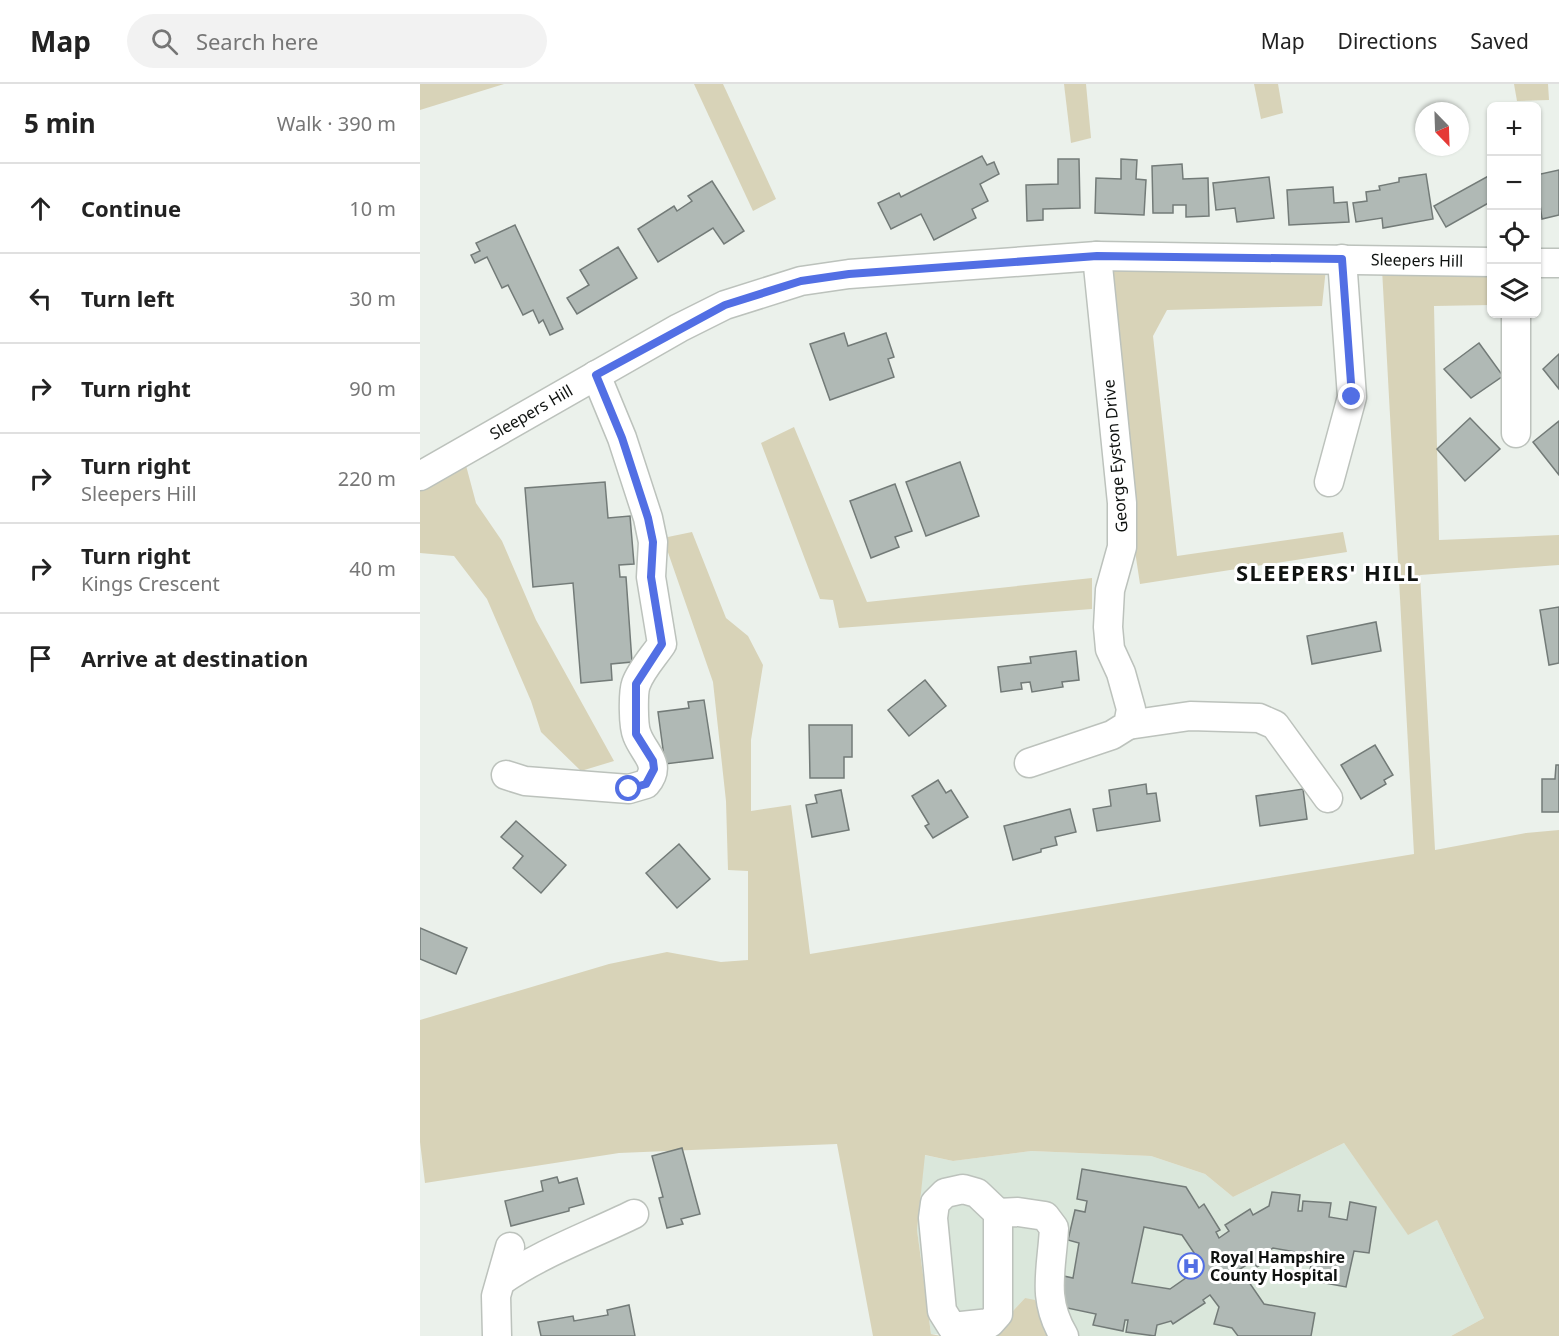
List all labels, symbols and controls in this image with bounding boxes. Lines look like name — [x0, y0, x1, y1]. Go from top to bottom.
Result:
search box — [127, 14, 547, 68]
text: Map — [30, 22, 91, 60]
icon: search — [148, 25, 181, 58]
text: Search here — [196, 26, 318, 56]
text: Map — [1261, 27, 1305, 55]
text: Directions — [1338, 27, 1437, 55]
text: Saved — [1470, 27, 1529, 55]
north arrow — [1415, 102, 1469, 156]
map controls — [1487, 102, 1541, 318]
button: + — [1487, 102, 1541, 156]
text: 5 min — [24, 105, 96, 141]
text: Walk · 390 m — [277, 110, 396, 137]
button: − — [1487, 156, 1541, 210]
icon: ahead — [24, 192, 57, 225]
text: Continue — [81, 193, 181, 223]
text: 10 m — [349, 195, 396, 222]
button: locate — [1487, 210, 1541, 264]
street label: Sleepers Hill — [1371, 248, 1463, 272]
button: layers — [1487, 264, 1541, 318]
icon: left — [24, 282, 57, 315]
text: Turn left — [81, 283, 175, 313]
text: 30 m — [349, 285, 396, 312]
icon: right — [24, 372, 57, 405]
text: Turn right — [81, 373, 191, 403]
text: 90 m — [349, 375, 396, 402]
street label: Sleepers Hill — [485, 379, 577, 445]
street label: George Eyston Drive — [1097, 379, 1133, 533]
route end — [1338, 383, 1364, 409]
text: Turn right — [81, 450, 191, 480]
icon: right — [24, 462, 57, 495]
text: 220 m — [338, 465, 396, 492]
text: Sleepers Hill — [81, 480, 197, 507]
text: Turn right — [81, 540, 191, 570]
icon: right — [24, 552, 57, 585]
text: 40 m — [349, 555, 396, 582]
district label: SLEEPERS' HILL — [1236, 557, 1420, 587]
text: Kings Crescent — [81, 570, 220, 597]
icon: arrive — [24, 642, 57, 675]
text: Arrive at destination — [81, 643, 308, 673]
route start — [615, 775, 641, 801]
place label: Royal Hampshire County Hospital — [1210, 1246, 1345, 1286]
hospital icon: Royal Hampshire County Hospital — [1176, 1251, 1206, 1281]

